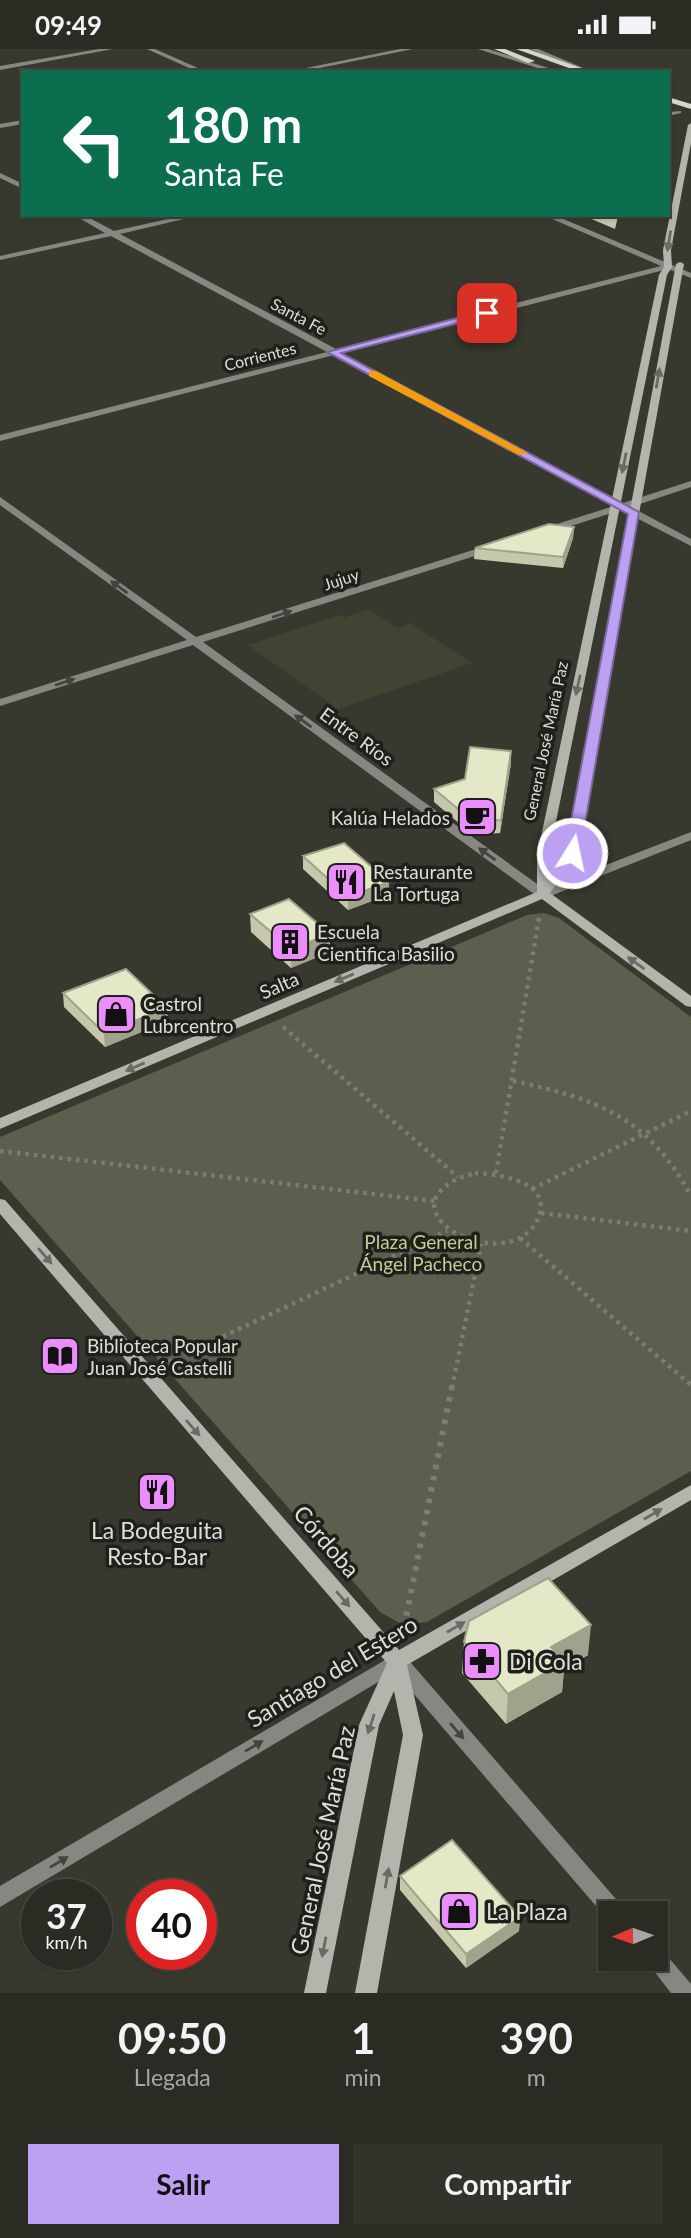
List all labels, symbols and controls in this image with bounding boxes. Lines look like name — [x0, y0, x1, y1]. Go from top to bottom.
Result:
text: 09:49 — [35, 9, 102, 41]
text: 180 m — [164, 95, 302, 153]
icon: left — [49, 98, 140, 189]
text: Santa Fe — [164, 154, 284, 193]
one-way arrow — [663, 230, 674, 252]
pin — [457, 283, 517, 343]
street label: Santa Fe — [268, 294, 330, 338]
icon: arrive — [468, 294, 506, 332]
street label: Corrientes — [222, 338, 298, 374]
one-way arrow — [653, 367, 664, 389]
one-way arrow — [619, 452, 630, 474]
street label: Jujuy — [321, 564, 362, 594]
one-way arrow — [110, 581, 128, 595]
one-way arrow — [272, 608, 293, 619]
street label: General José María Paz — [519, 660, 571, 822]
one-way arrow — [573, 674, 584, 696]
one-way arrow — [55, 677, 76, 687]
street label: Entre Ríos — [316, 702, 398, 770]
one-way arrow — [294, 714, 312, 728]
cafe icon: Kalúa Helados — [456, 796, 498, 838]
place label: Kalúa Helados — [331, 806, 450, 829]
position arrow — [535, 816, 609, 890]
one-way arrow — [478, 847, 496, 861]
place label: Restaurante La Tortuga — [373, 860, 473, 905]
restaurant icon: Restaurante La Tortuga — [325, 861, 367, 903]
place label: Escuela Cientifica Basilio — [317, 920, 455, 965]
building icon: Escuela Cientifica Basilio — [269, 921, 311, 963]
one-way arrow — [627, 956, 645, 970]
street label: Salta — [256, 967, 302, 1003]
one-way arrow — [334, 973, 355, 984]
place label: Castrol Lubrcentro — [143, 992, 234, 1037]
shop icon: Castrol Lubrcentro — [95, 993, 137, 1035]
one-way arrow — [124, 1061, 145, 1072]
park label: Plaza General Ángel Pacheco — [360, 1230, 482, 1275]
one-way arrow — [37, 1247, 53, 1265]
place label: Biblioteca Popular Juan José Castelli — [87, 1334, 238, 1379]
library icon: Biblioteca Popular Juan José Castelli — [39, 1335, 81, 1377]
one-way arrow — [185, 1419, 201, 1437]
restaurant icon: La Bodeguita Resto-Bar — [136, 1471, 178, 1513]
street label: Córdoba — [288, 1499, 366, 1583]
one-way arrow — [644, 1508, 663, 1520]
place label: La Bodeguita Resto-Bar — [91, 1516, 223, 1570]
one-way arrow — [335, 1591, 350, 1608]
street label: Santiago del Estero — [242, 1609, 422, 1733]
one-way arrow — [446, 1621, 465, 1633]
pharmacy icon: Di Cola — [461, 1640, 503, 1682]
place label: Di Cola — [509, 1647, 583, 1675]
one-way arrow — [365, 1714, 376, 1735]
one-way arrow — [449, 1722, 465, 1739]
street label: General José María Paz — [284, 1723, 360, 1957]
one-way arrow — [245, 1739, 264, 1752]
one-way arrow — [49, 1855, 68, 1868]
one-way arrow — [382, 1867, 393, 1889]
speed limit sign: 40 — [126, 1879, 217, 1970]
shop icon: La Plaza — [438, 1890, 480, 1932]
text: 37 — [46, 1894, 87, 1936]
place label: La Plaza — [486, 1897, 568, 1925]
north arrow — [598, 1901, 668, 1971]
map controls — [598, 1901, 668, 1971]
text: km/h — [45, 1931, 88, 1953]
one-way arrow — [319, 1936, 330, 1958]
text: 09:50 — [118, 2013, 226, 2063]
text: 1 — [351, 2013, 375, 2063]
text: 390 — [500, 2013, 573, 2063]
text: Llegada — [134, 2063, 211, 2091]
text: min — [344, 2063, 382, 2091]
text: m — [527, 2063, 546, 2091]
button: Salir — [28, 2144, 339, 2224]
button: Compartir — [353, 2144, 663, 2224]

